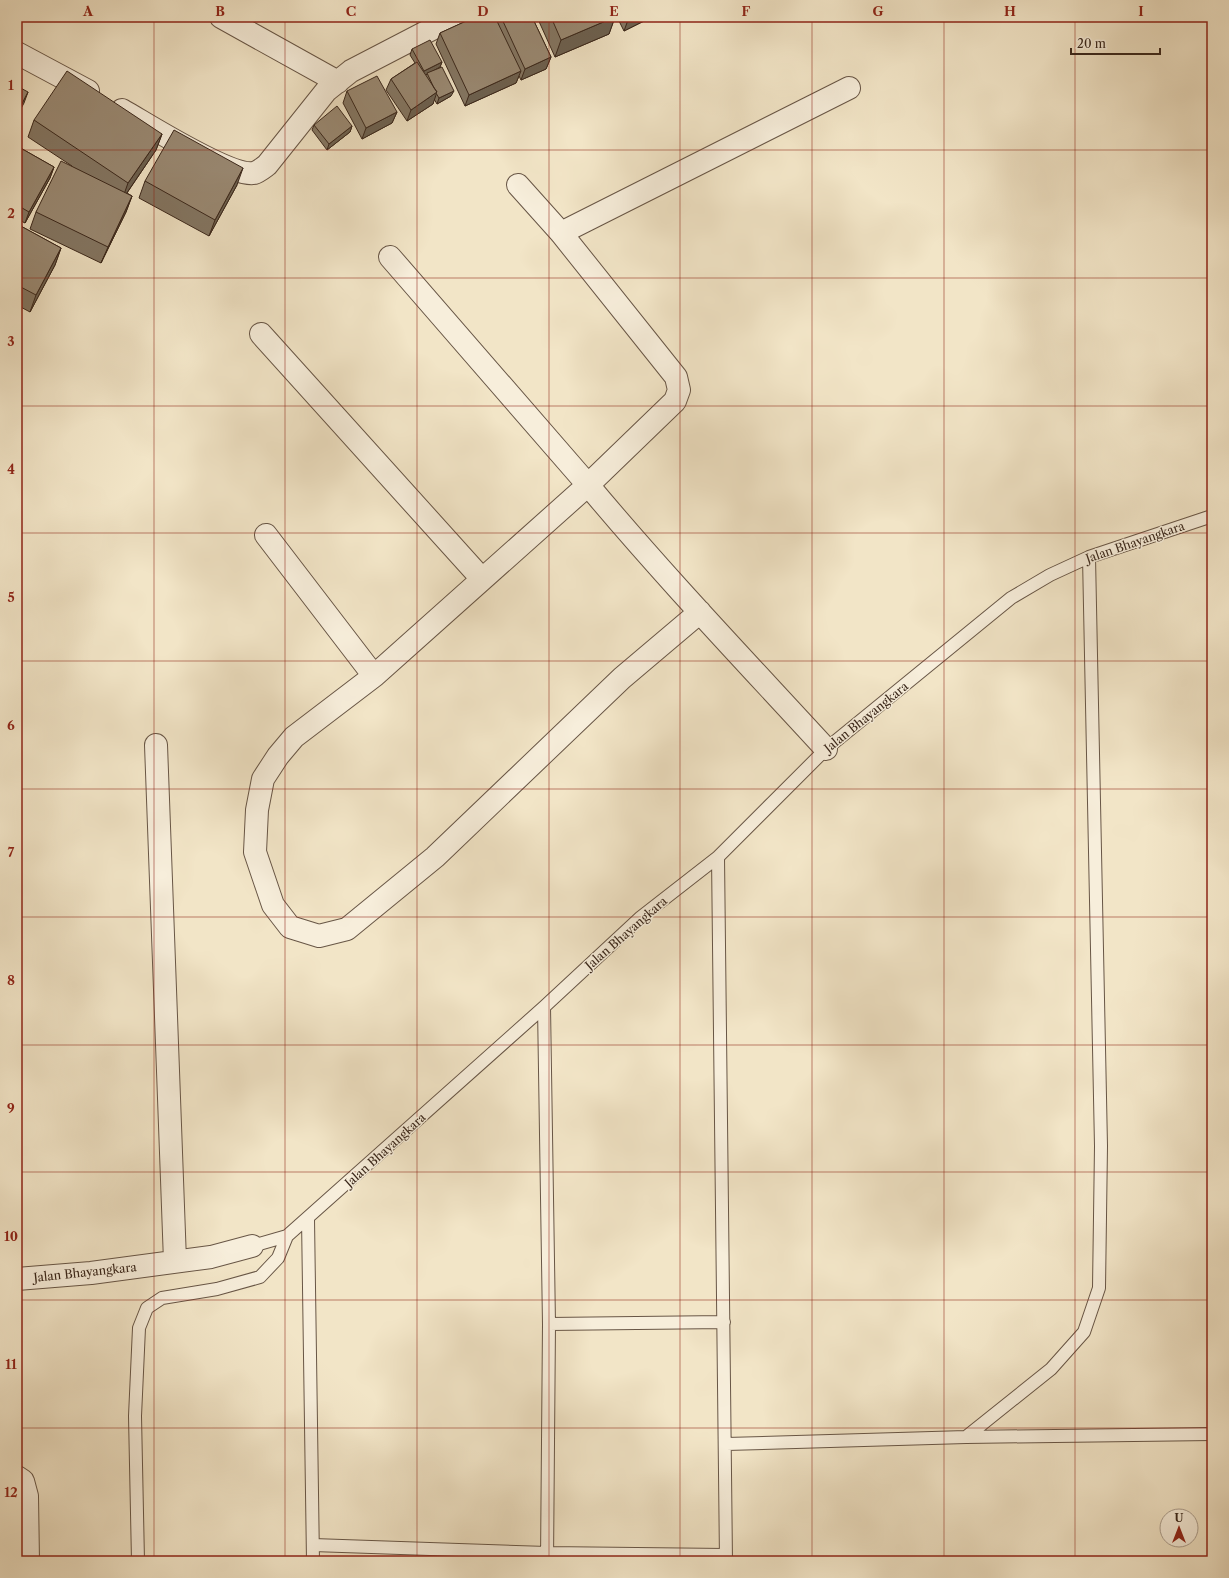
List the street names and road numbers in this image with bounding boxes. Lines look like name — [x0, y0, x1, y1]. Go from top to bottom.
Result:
street label: Jalan Bhayangkara — [1082, 518, 1187, 567]
street label: Jalan Bhayangkara — [819, 678, 912, 757]
street label: Jalan Bhayangkara — [580, 893, 671, 974]
street label: Jalan Bhayangkara — [340, 1109, 429, 1192]
street label: Jalan Bhayangkara — [31, 1259, 138, 1285]

